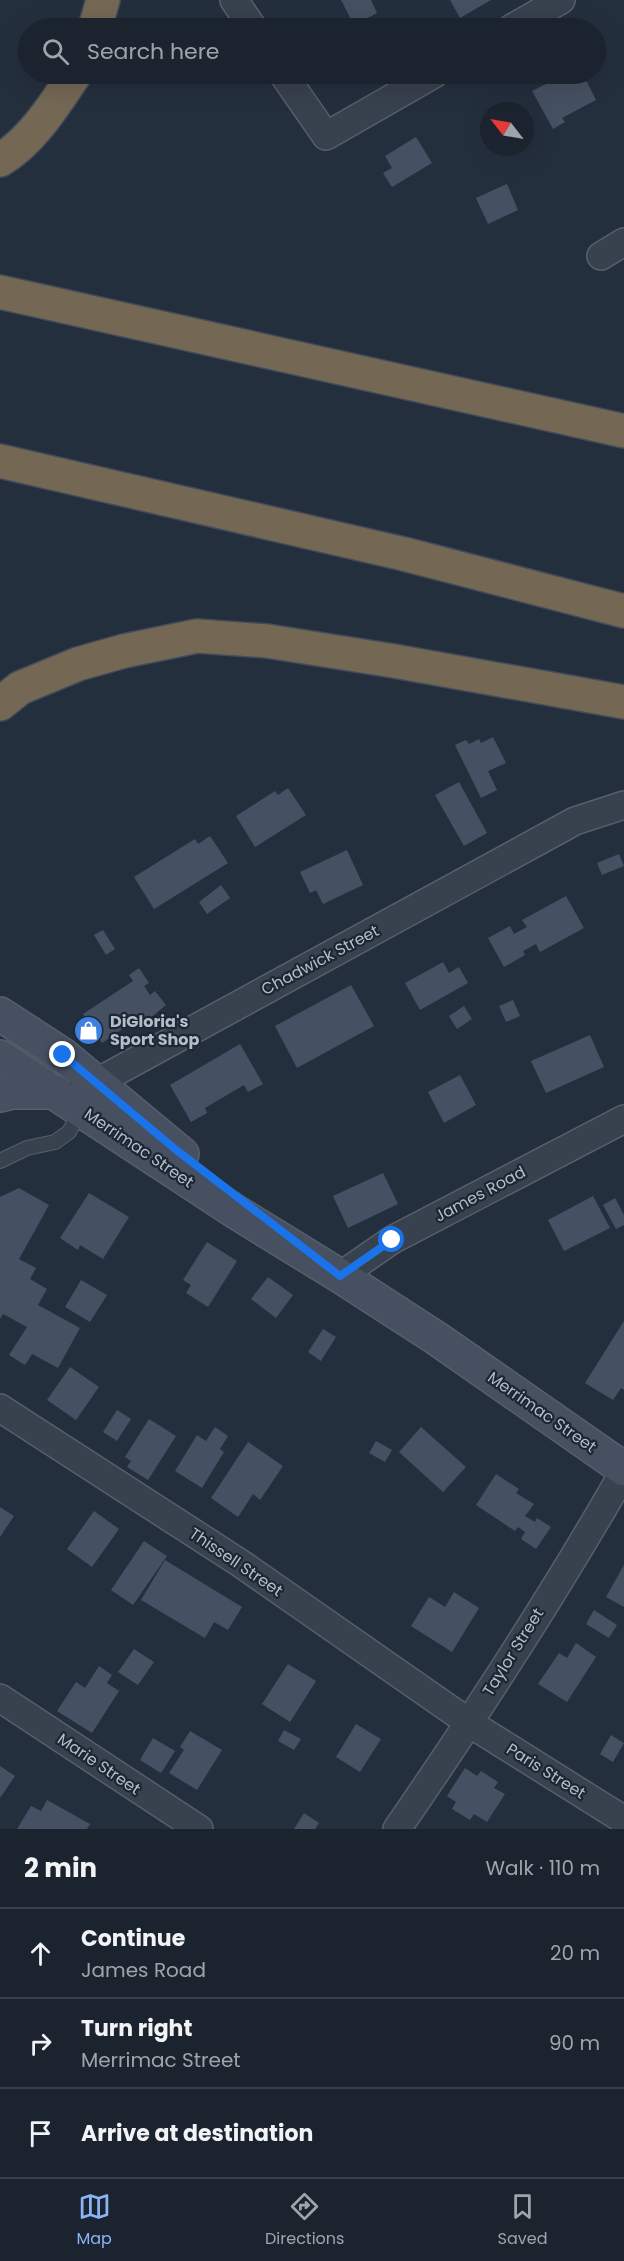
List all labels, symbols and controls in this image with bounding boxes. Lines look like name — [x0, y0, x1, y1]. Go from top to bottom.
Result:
search box — [18, 18, 606, 84]
icon: search — [39, 35, 72, 68]
text: Search here — [87, 36, 220, 67]
north arrow — [480, 102, 534, 156]
street label: Chadwick Street — [257, 919, 383, 1001]
place label: DiGloria's Sport Shop — [110, 1010, 199, 1051]
shop icon: DiGloria's Sport Shop — [73, 1014, 105, 1046]
route end — [49, 1041, 75, 1067]
street label: Merrimac Street — [80, 1103, 199, 1193]
street label: James Road — [430, 1160, 530, 1228]
route start — [378, 1226, 404, 1252]
street label: Merrimac Street — [483, 1366, 601, 1458]
street label: Thissell Street — [185, 1522, 288, 1602]
street label: Taylor Street — [477, 1603, 549, 1700]
street label: Marie Street — [53, 1728, 145, 1800]
street label: Paris Street — [502, 1738, 590, 1805]
text: 2 min — [24, 1850, 97, 1886]
text: Walk · 110 m — [486, 1854, 600, 1882]
text: Continue — [81, 1923, 185, 1954]
icon: ahead — [24, 1937, 57, 1970]
text: 20 m — [550, 1939, 600, 1967]
text: James Road — [81, 1956, 206, 1984]
text: Turn right — [81, 2013, 192, 2044]
icon: right — [24, 2027, 57, 2060]
text: 90 m — [549, 2029, 600, 2057]
text: Merrimac Street — [81, 2046, 241, 2074]
icon: arrive — [24, 2117, 57, 2150]
text: Arrive at destination — [81, 2118, 313, 2149]
tab: Map — [77, 2190, 112, 2251]
tab: Directions — [265, 2190, 344, 2251]
tab: Saved — [498, 2190, 547, 2251]

